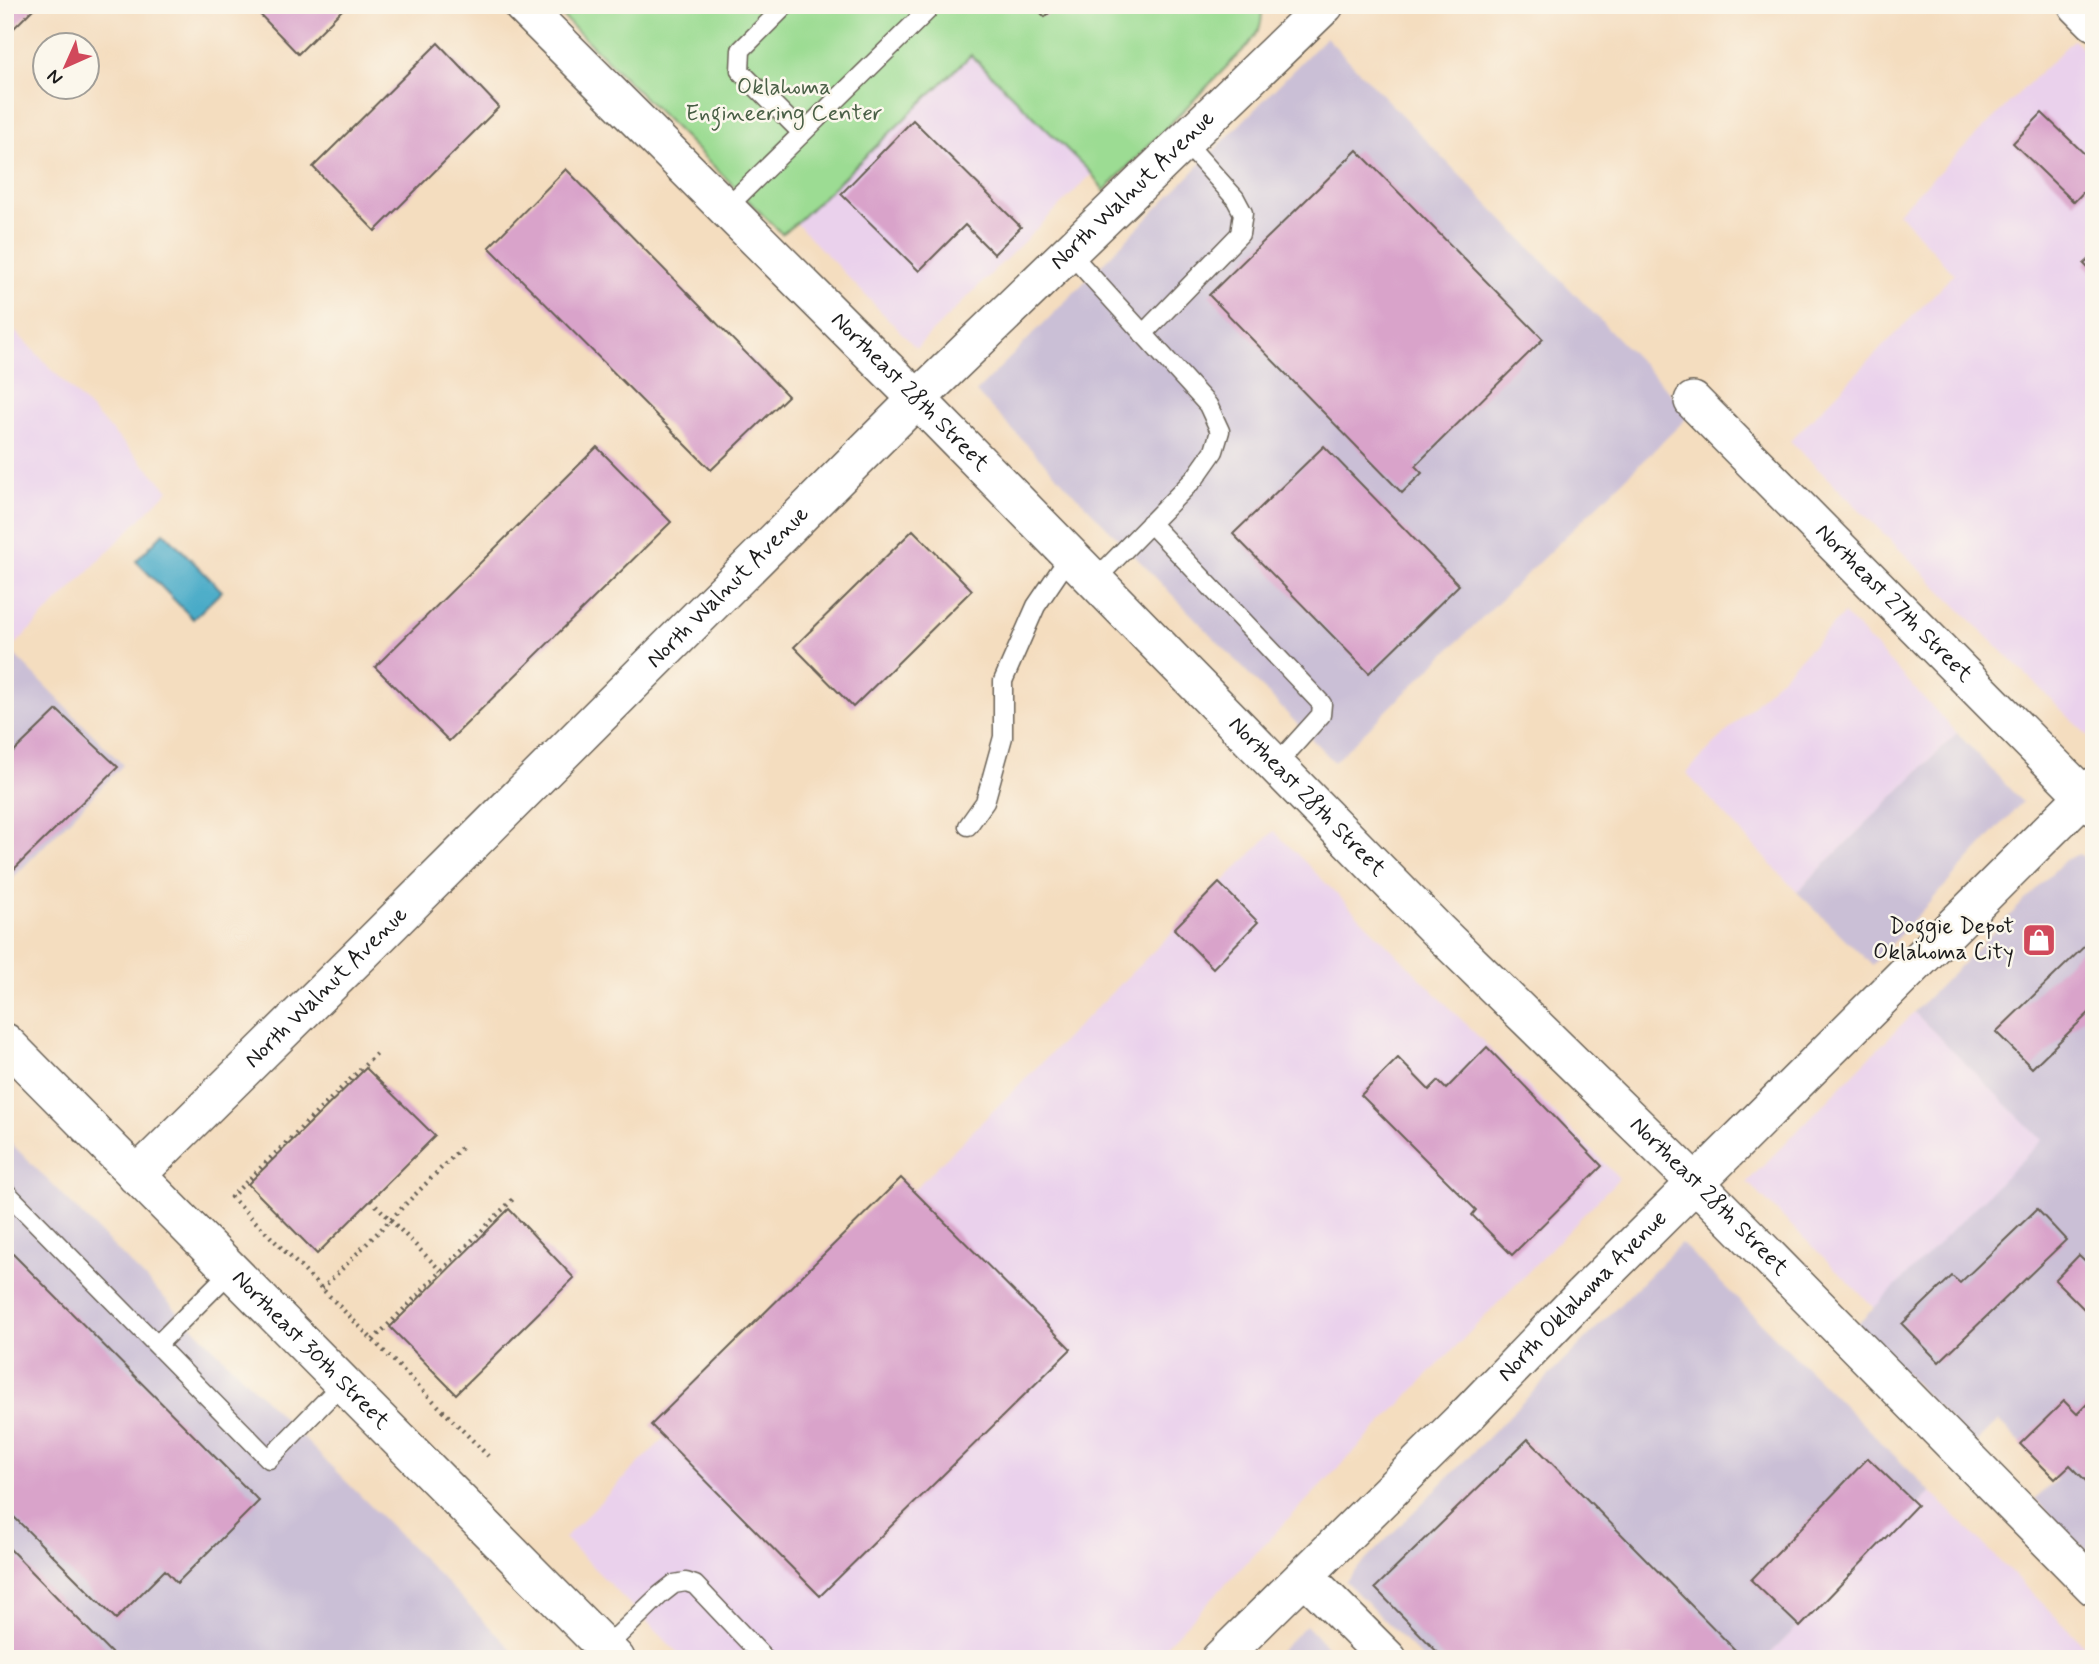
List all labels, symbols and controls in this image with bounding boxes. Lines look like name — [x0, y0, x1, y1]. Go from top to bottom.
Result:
north arrow — [32, 32, 102, 102]
text: N — [42, 64, 68, 90]
park label: Oklahoma Engineering Center — [685, 73, 883, 131]
street label: North Walnut Avenue — [1044, 104, 1222, 277]
street label: Northeast 28th Street — [824, 306, 996, 479]
street label: North Walnut Avenue — [641, 500, 816, 675]
street label: Northeast 27th Street — [1808, 517, 1979, 690]
street label: Northeast 28th Street — [1221, 710, 1393, 884]
street label: North Walnut Avenue — [239, 900, 415, 1075]
place label: Doggie Depot Oklahoma City — [1873, 912, 2014, 968]
shop icon: Doggie Depot Oklahoma City — [2020, 921, 2058, 959]
street label: Northeast 28th Street — [1623, 1111, 1795, 1283]
street label: North Oklahoma Avenue — [1492, 1204, 1674, 1389]
street label: Northeast 30th Street — [225, 1264, 396, 1437]

